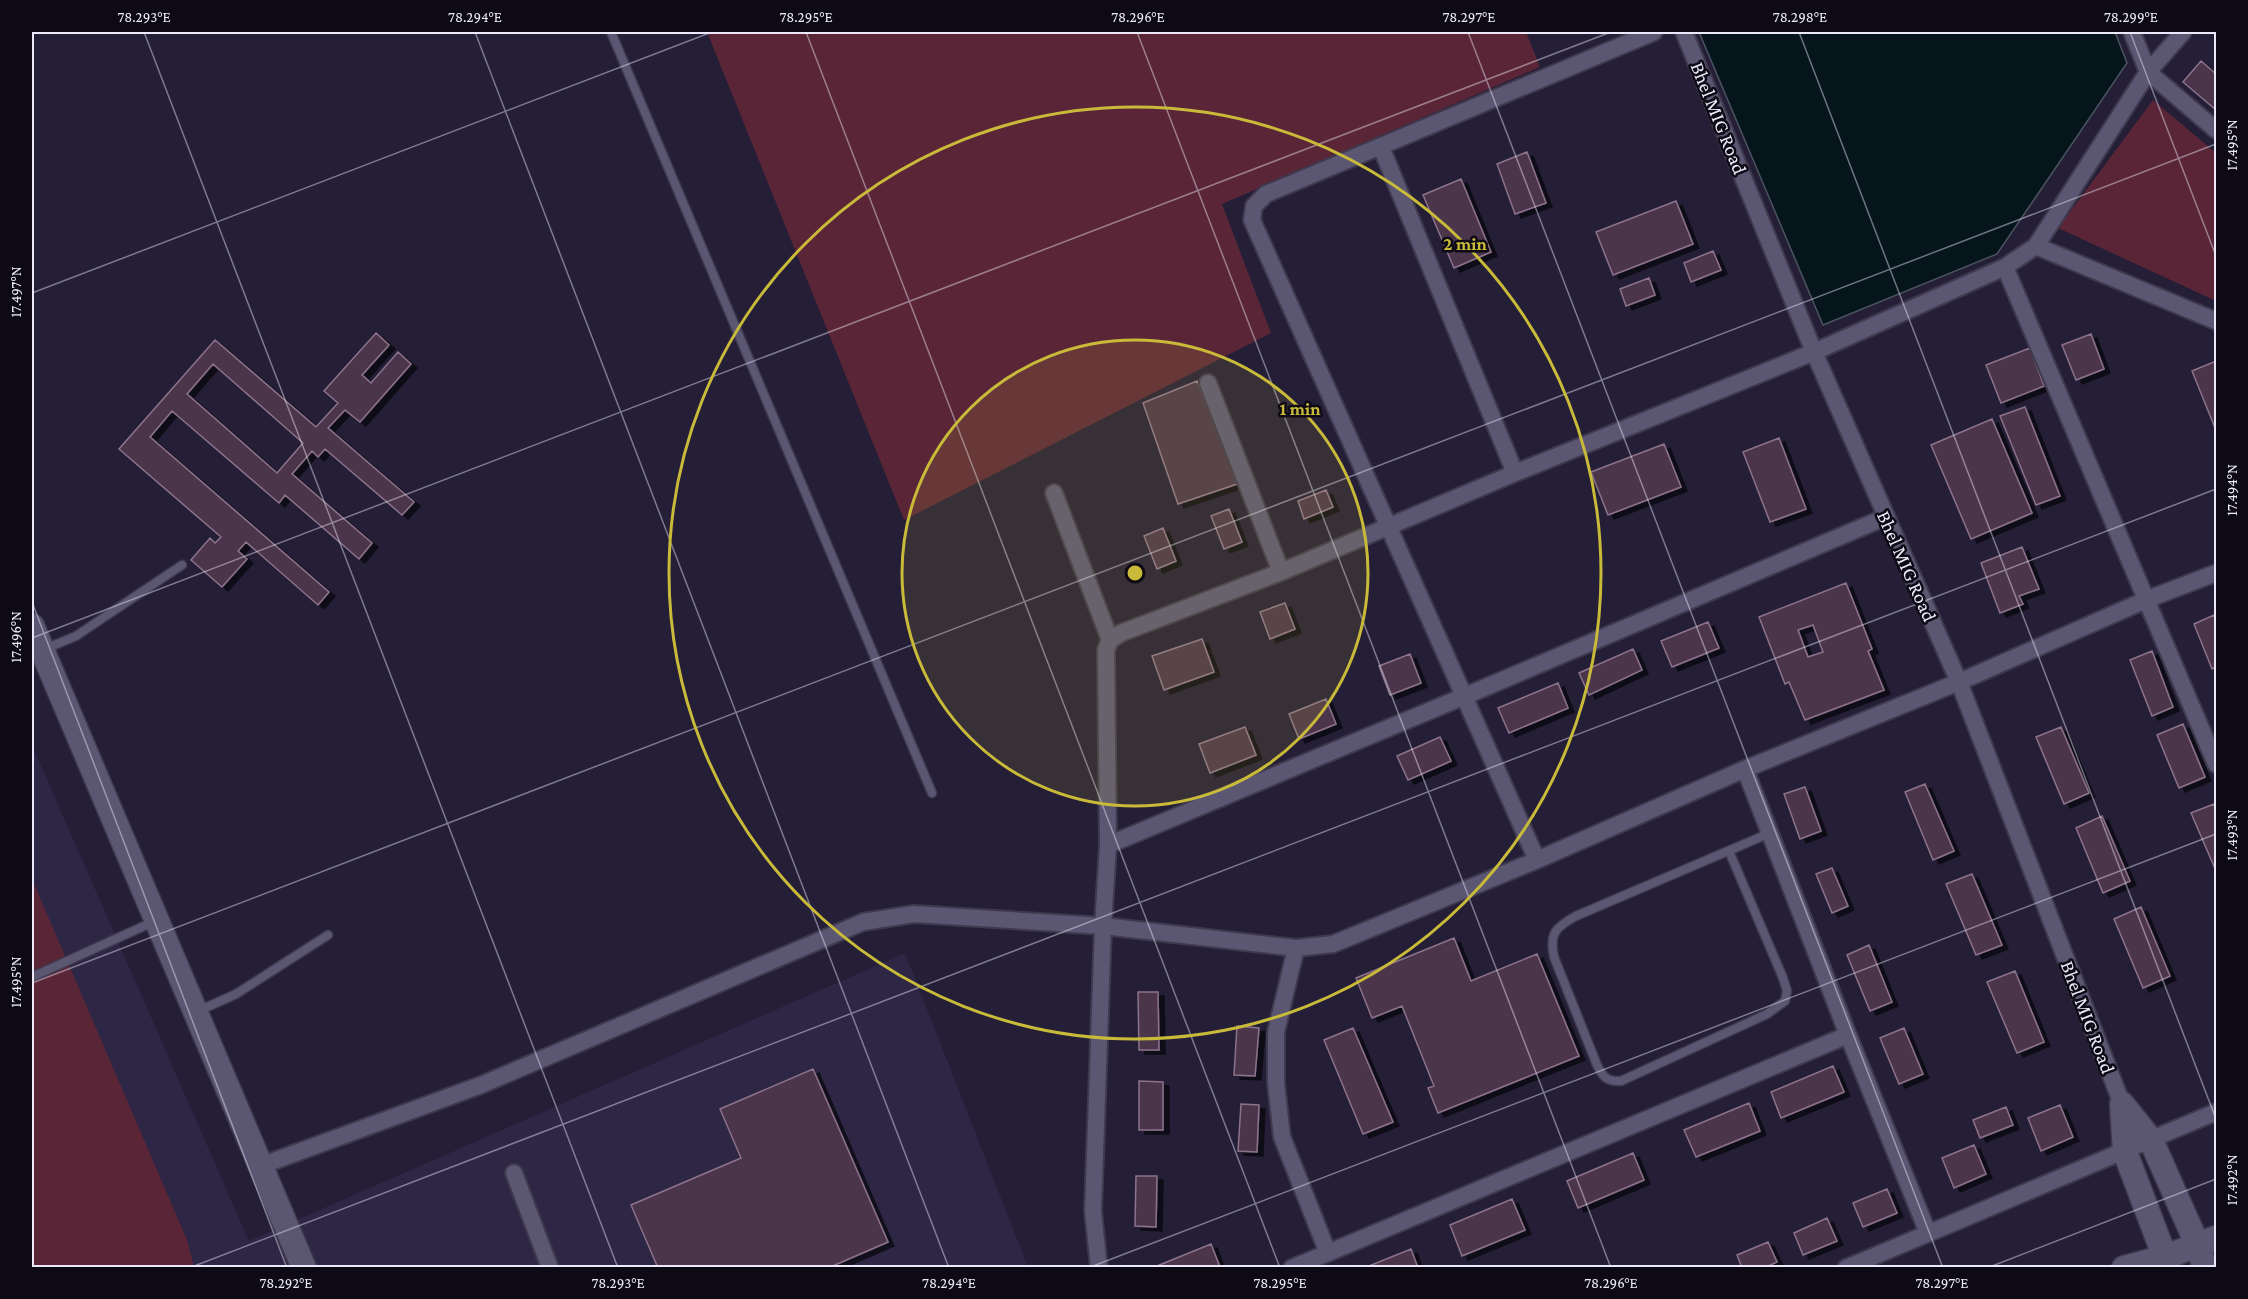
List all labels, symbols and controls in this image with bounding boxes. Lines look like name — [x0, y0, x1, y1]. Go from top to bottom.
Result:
text: 78.293°E — [117, 9, 171, 25]
text: 78.294°E — [448, 9, 502, 25]
text: 78.295°E — [779, 9, 833, 25]
text: 78.296°E — [1111, 9, 1165, 25]
text: 78.297°E — [1442, 9, 1496, 25]
text: 78.298°E — [1773, 9, 1827, 25]
text: 78.299°E — [2104, 9, 2158, 25]
street label: Bhel MIG Road — [1686, 59, 1752, 178]
text: 17.495°N — [2224, 119, 2240, 171]
text: 2 min — [1443, 234, 1487, 254]
text: 17.497°N — [8, 266, 24, 318]
text: 1 min — [1280, 399, 1321, 419]
text: 17.494°N — [2224, 464, 2240, 516]
street label: Bhel MIG Road — [1873, 507, 1941, 625]
centre of rings — [1125, 563, 1145, 583]
text: 17.496°N — [8, 611, 24, 663]
text: 17.493°N — [2224, 809, 2240, 861]
text: 17.495°N — [8, 956, 24, 1008]
street label: Bhel MIG Road — [2056, 957, 2120, 1077]
text: 17.492°N — [2224, 1154, 2240, 1206]
text: 78.292°E — [259, 1275, 313, 1291]
text: 78.293°E — [591, 1275, 645, 1291]
text: 78.294°E — [922, 1275, 976, 1291]
text: 78.295°E — [1253, 1275, 1307, 1291]
text: 78.296°E — [1584, 1275, 1638, 1291]
text: 78.297°E — [1915, 1275, 1969, 1291]

